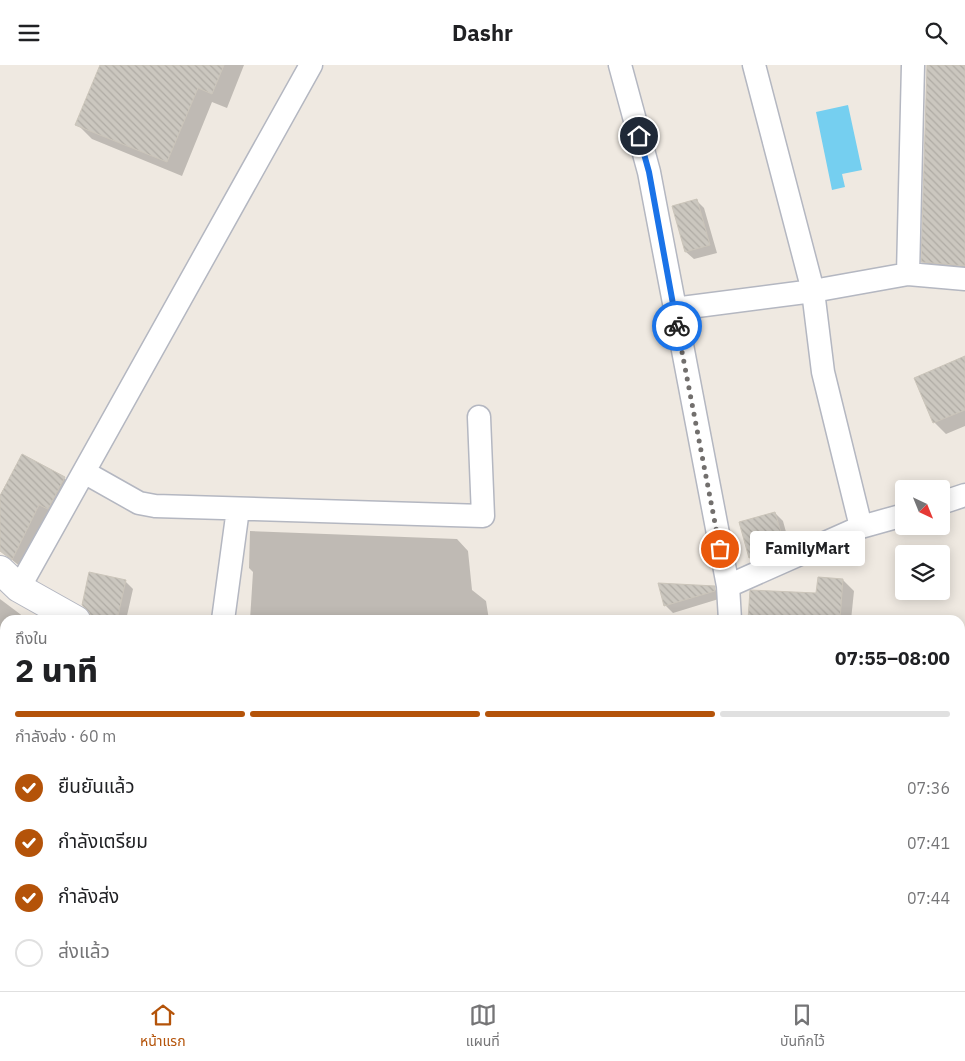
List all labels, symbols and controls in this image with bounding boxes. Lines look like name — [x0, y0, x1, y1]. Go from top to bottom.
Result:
text: Dashr — [452, 18, 513, 47]
icon: menu — [15, 19, 43, 47]
icon: search — [922, 19, 950, 47]
pin — [618, 115, 660, 157]
icon: home — [625, 122, 653, 150]
courier — [652, 301, 702, 351]
icon: bike — [663, 312, 691, 340]
north arrow — [895, 480, 950, 535]
map controls — [895, 480, 950, 600]
pin — [699, 528, 741, 570]
callout: FamilyMart — [750, 531, 865, 567]
icon: bag — [706, 535, 734, 563]
text: FamilyMart — [765, 538, 850, 558]
button: layers — [895, 545, 950, 600]
text: ถึงใน — [15, 628, 48, 648]
text: 07:55–08:00 — [835, 646, 950, 670]
text: 2 นาที — [15, 649, 98, 691]
text: กำลังส่ง · 60 m — [15, 726, 116, 746]
icon: check — [15, 774, 43, 802]
text: ยืนยันแล้ว — [58, 774, 135, 798]
text: 07:36 — [907, 778, 950, 798]
icon: check — [15, 829, 43, 857]
text: กำลังเตรียม — [58, 829, 148, 853]
text: 07:41 — [907, 833, 950, 853]
icon: check — [15, 884, 43, 912]
text: กำลังส่ง — [58, 884, 119, 908]
text: 07:44 — [907, 888, 950, 908]
text: ส่งแล้ว — [58, 939, 110, 963]
tab: หน้าแรก — [140, 1001, 186, 1052]
tab: แผนที่ — [466, 1001, 500, 1052]
tab: บันทึกไว้ — [780, 1001, 825, 1052]

